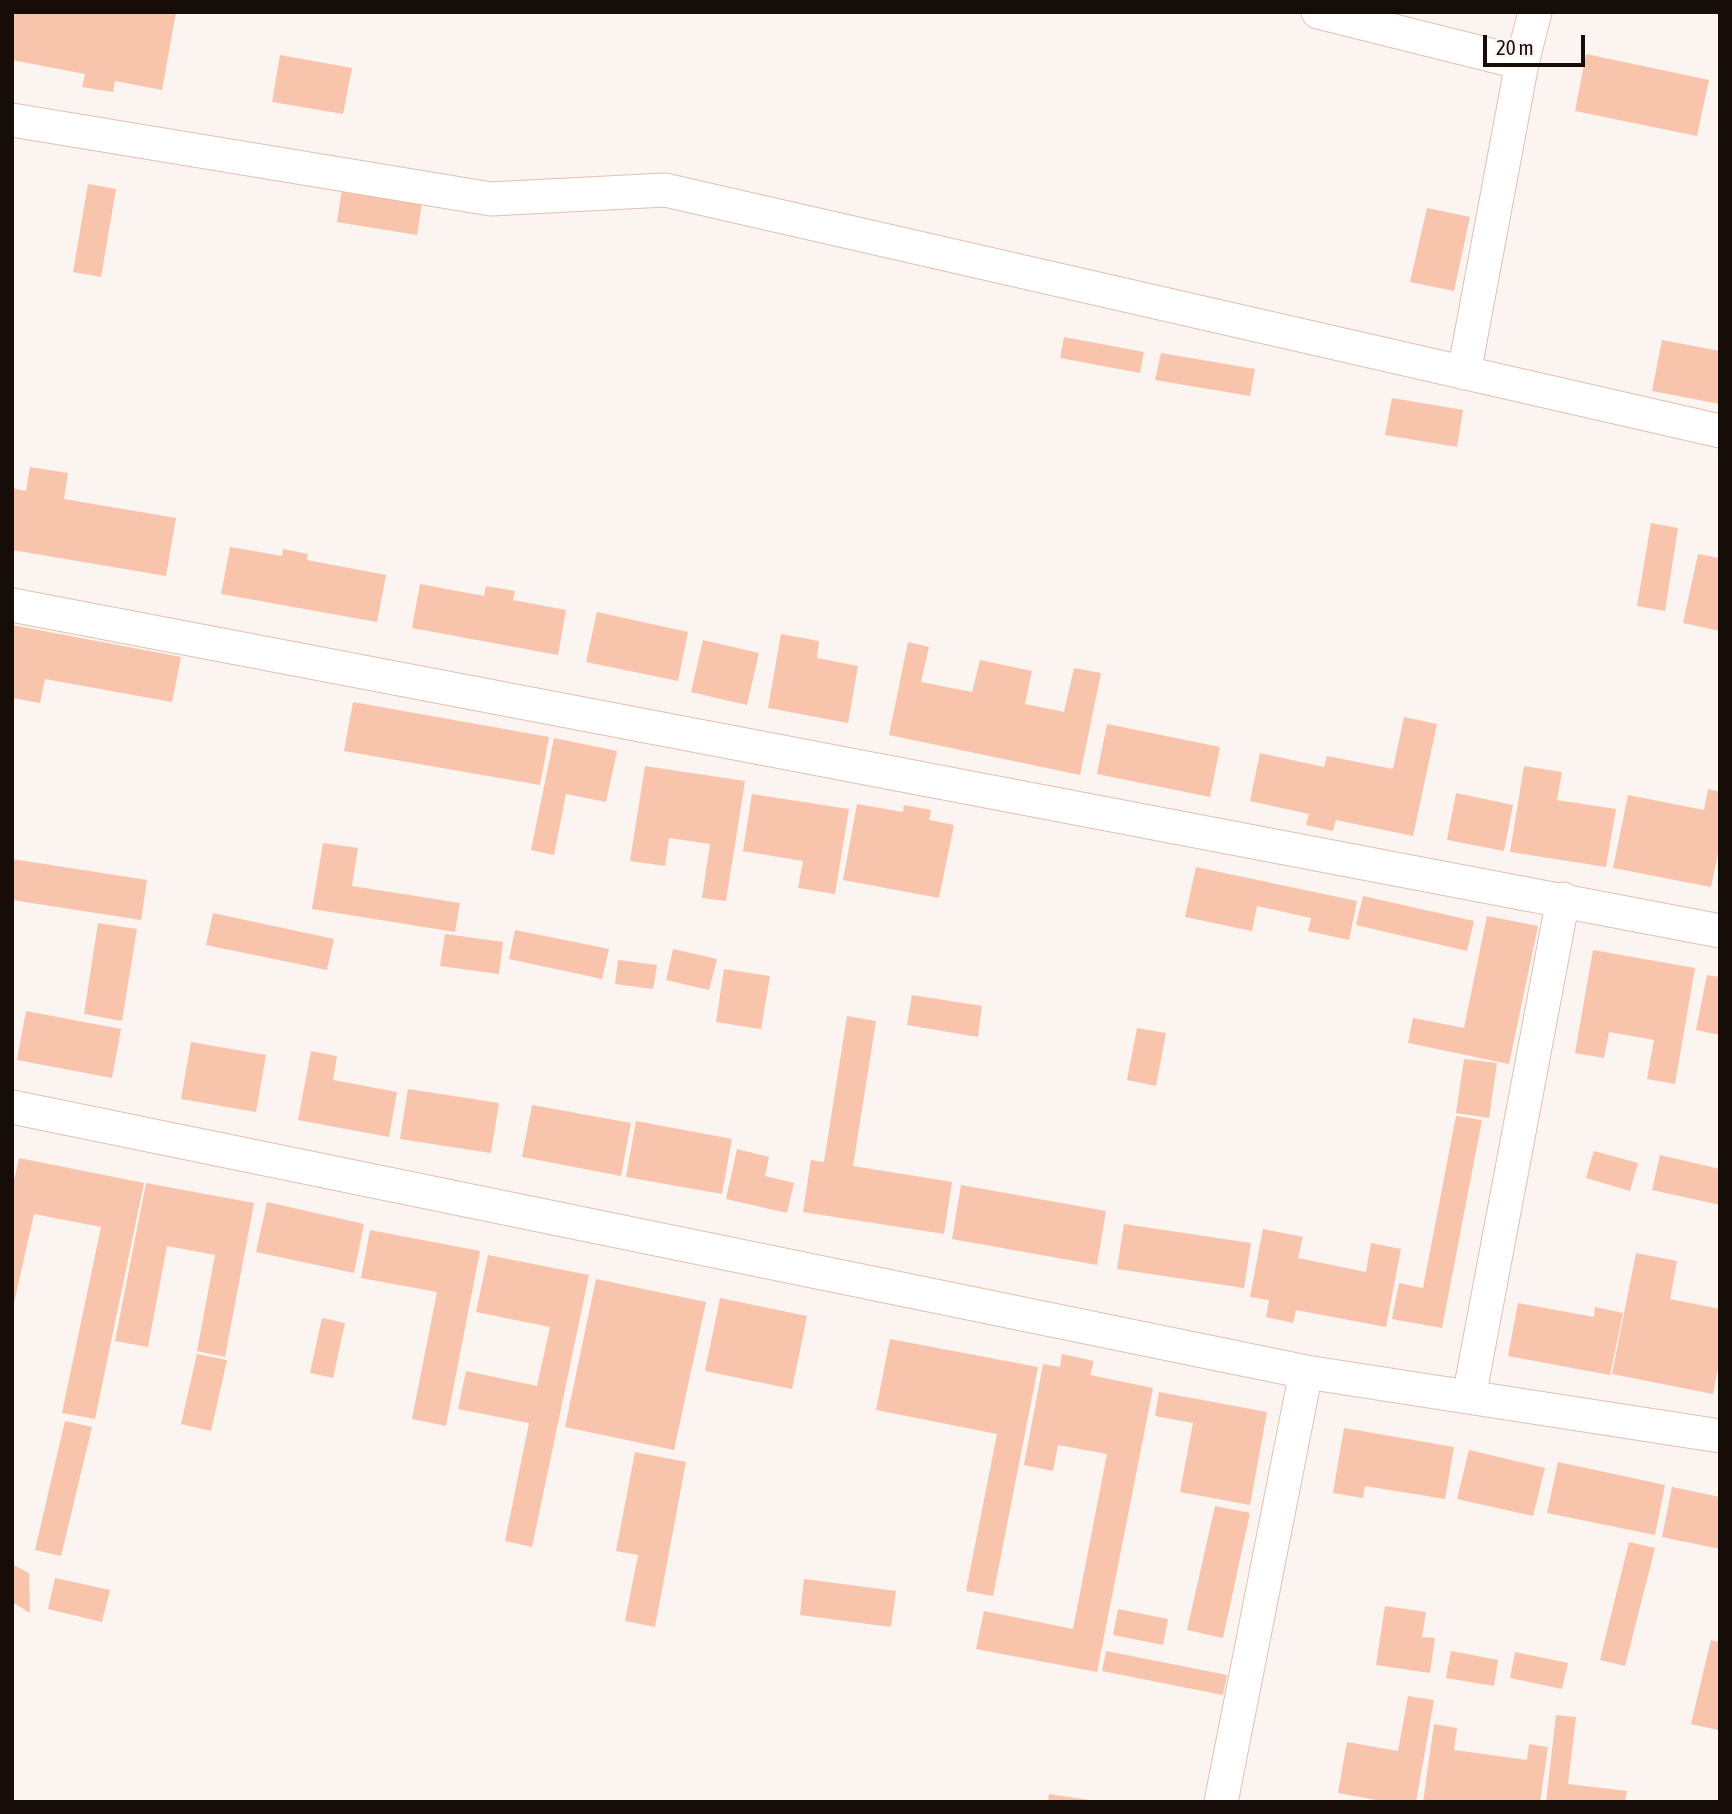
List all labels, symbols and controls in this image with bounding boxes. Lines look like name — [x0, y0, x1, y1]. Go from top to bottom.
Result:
scale bar — [1487, 21, 1588, 65]
text: 20 m — [1496, 35, 1534, 59]

